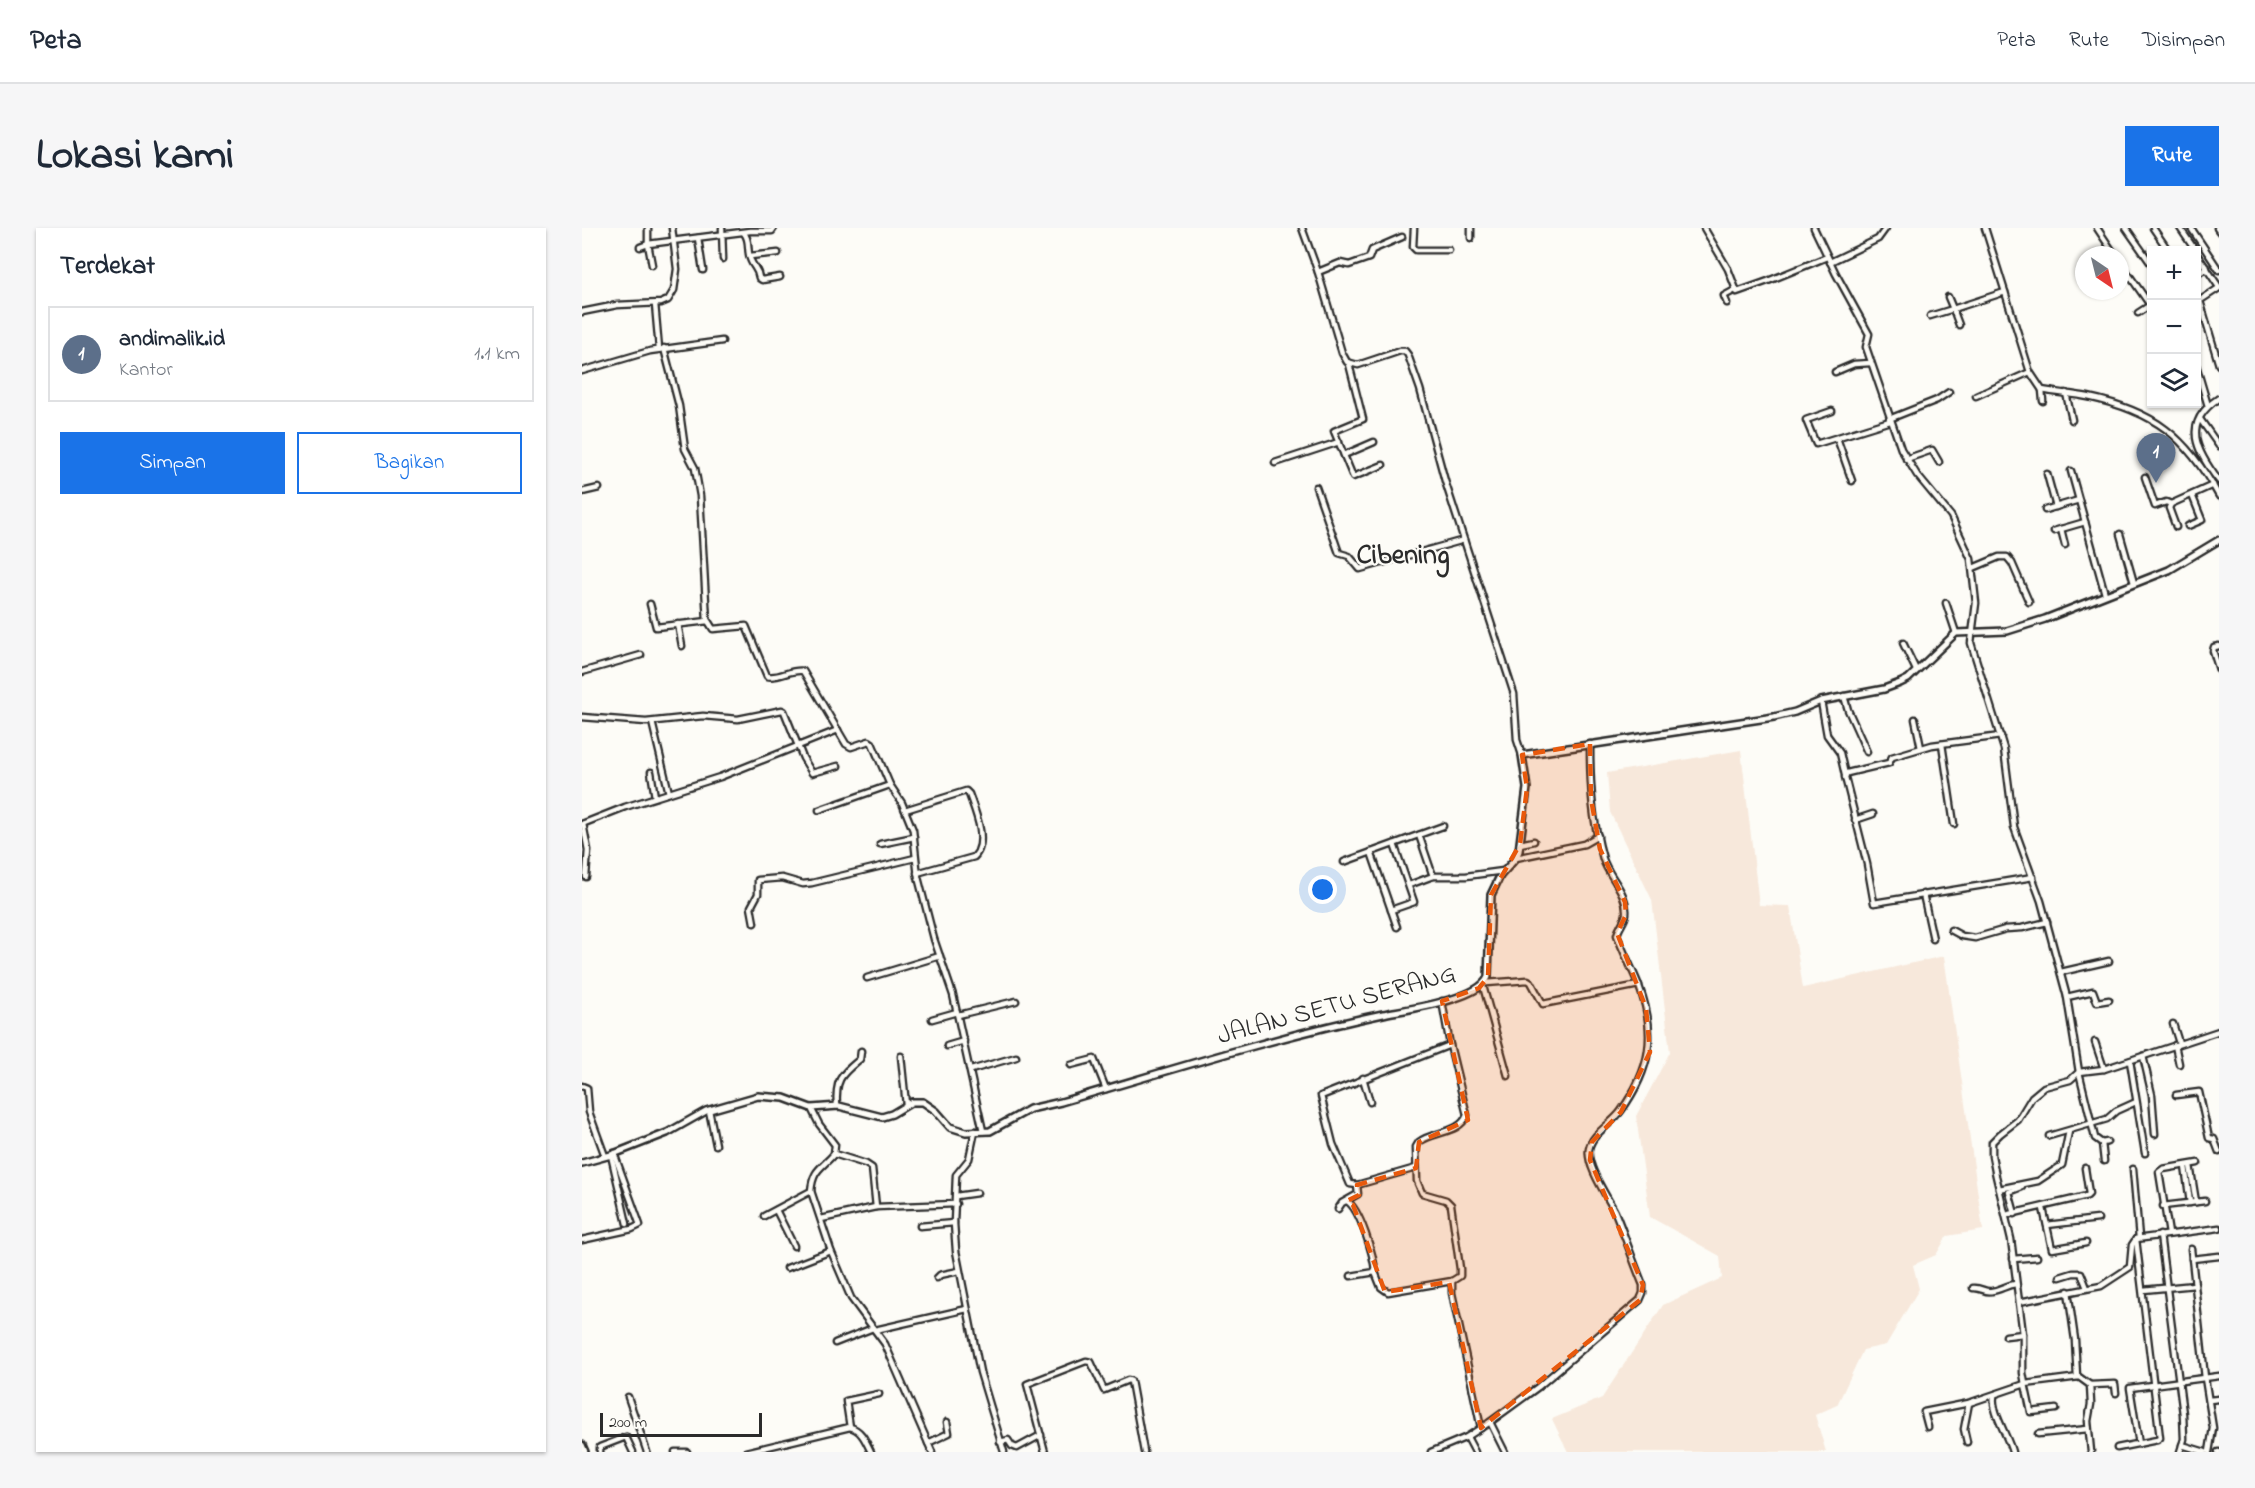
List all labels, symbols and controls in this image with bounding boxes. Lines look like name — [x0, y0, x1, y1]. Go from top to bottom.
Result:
text: Peta — [30, 21, 82, 62]
text: Peta — [1997, 26, 2036, 56]
text: Rute — [2069, 26, 2109, 56]
text: Disimpan — [2142, 26, 2225, 56]
text: Lokasi kami — [36, 126, 234, 187]
button: Rute — [2125, 126, 2219, 186]
north arrow — [2075, 246, 2129, 300]
map controls — [2147, 246, 2201, 408]
button: + — [2147, 246, 2201, 300]
text: Terdekat — [60, 248, 155, 286]
button: − — [2147, 300, 2201, 354]
text: andimalik.id — [119, 324, 225, 356]
text: 1 — [78, 340, 85, 369]
text: 1.1 km — [474, 340, 520, 369]
button: layers — [2147, 354, 2201, 408]
text: Kantor — [119, 356, 173, 385]
button: Simpan — [60, 432, 285, 494]
button: Bagikan — [297, 432, 522, 494]
pin: 1 — [2136, 434, 2176, 483]
district label: Cibening — [1357, 536, 1450, 578]
your location — [1308, 875, 1337, 904]
street label: JALAN SETU SERANG — [1214, 956, 1460, 1056]
scale bar — [600, 1410, 762, 1438]
text: 200 m — [609, 1411, 647, 1435]

